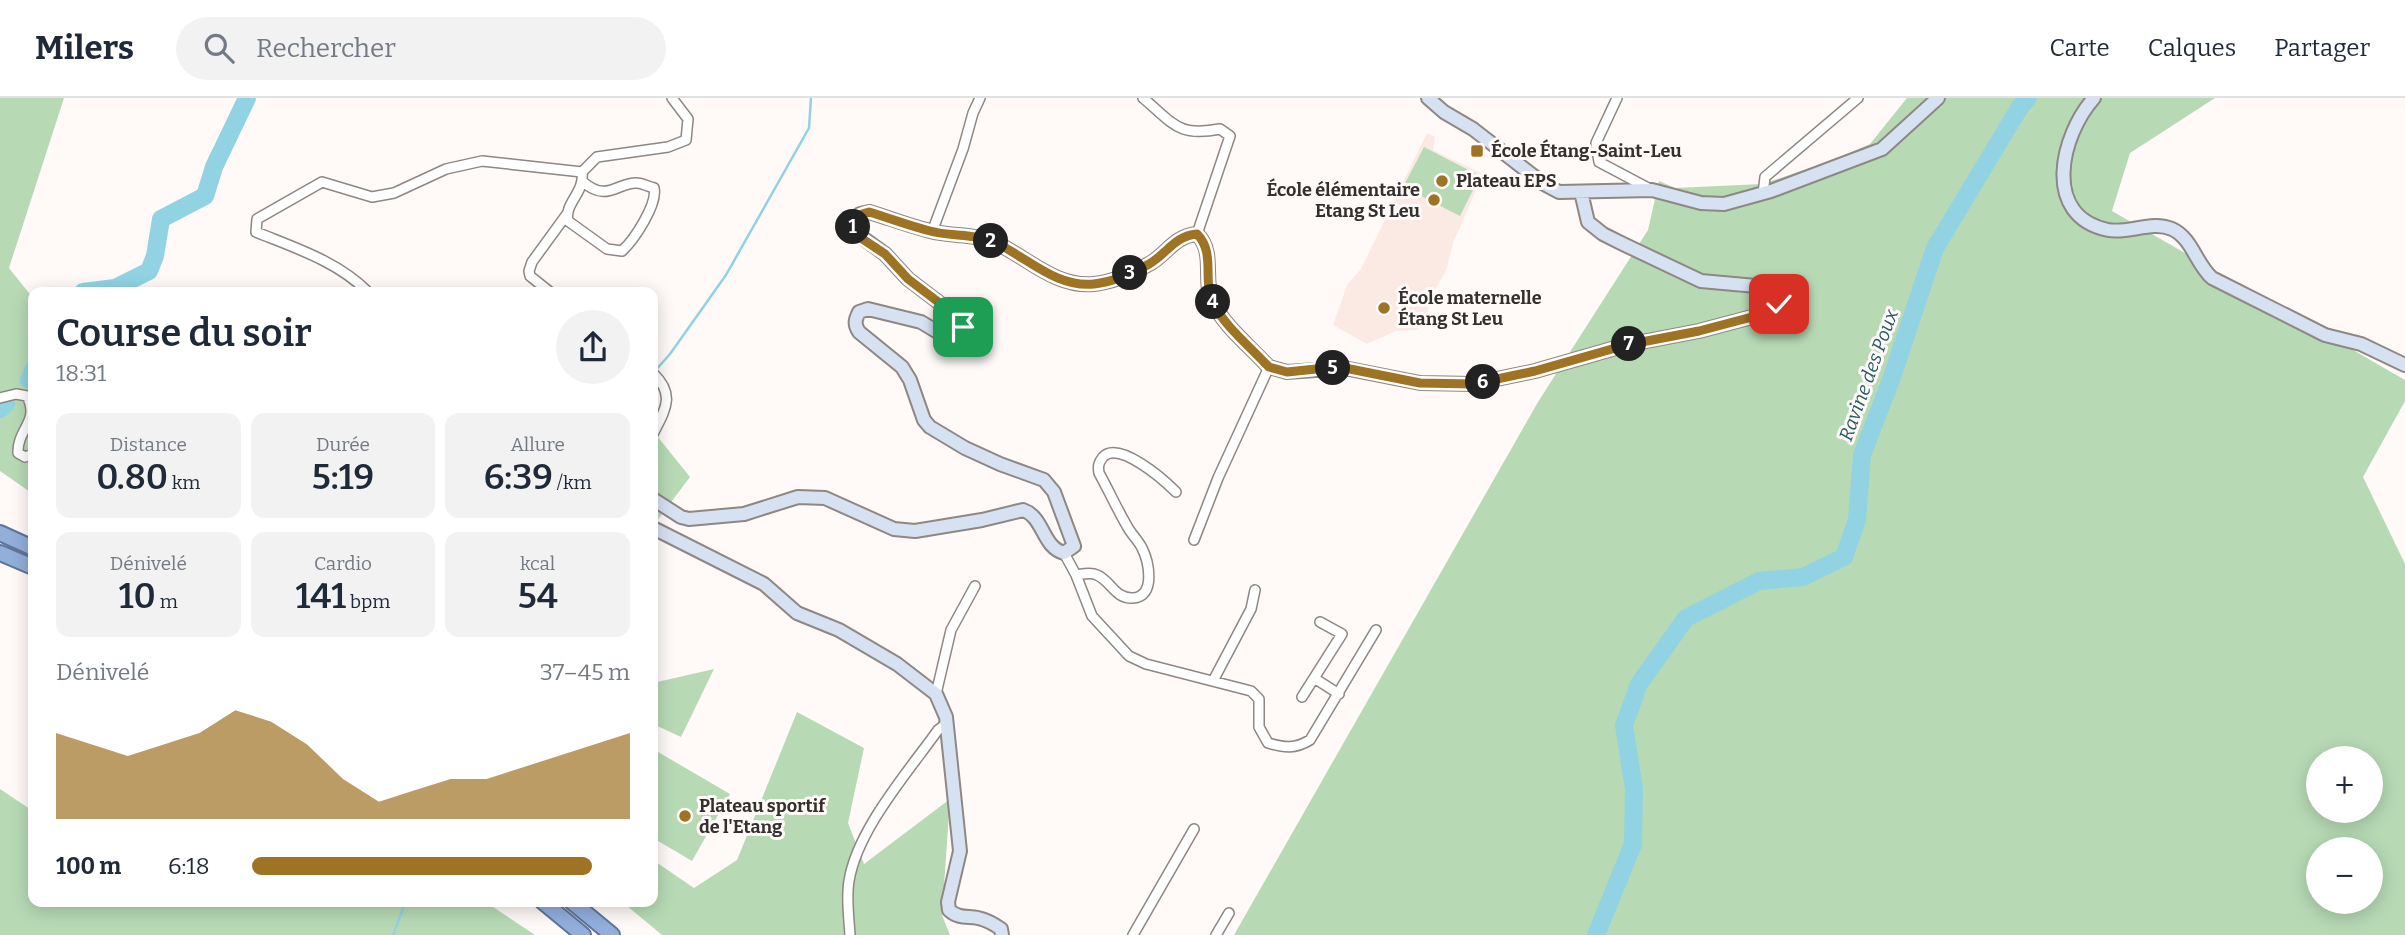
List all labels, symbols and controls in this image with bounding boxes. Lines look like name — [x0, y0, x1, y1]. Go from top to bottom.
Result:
search box — [176, 17, 666, 80]
text: Milers — [35, 28, 134, 68]
icon: search — [200, 29, 238, 67]
text: Rechercher — [256, 33, 396, 64]
text: Carte — [2050, 34, 2110, 62]
text: Calques — [2148, 34, 2236, 62]
text: Partager — [2274, 34, 2370, 62]
place label: École Étang-Saint-Leu — [1491, 139, 1682, 162]
marker: École Étang-Saint-Leu — [1469, 143, 1485, 159]
place label: Plateau EPS — [1456, 170, 1557, 192]
marker: Plateau EPS — [1434, 173, 1450, 189]
place label: École élémentaire Etang St Leu — [1266, 178, 1421, 222]
marker: École élémentaire Etang St Leu — [1426, 192, 1442, 208]
pin: 1 — [836, 209, 870, 244]
text: 1 — [848, 215, 857, 238]
pin: 2 — [974, 223, 1009, 258]
text: 2 — [985, 229, 996, 252]
pin: 3 — [1112, 256, 1148, 290]
text: 3 — [1124, 261, 1135, 284]
pin — [1749, 274, 1809, 334]
pin: 4 — [1196, 284, 1230, 320]
icon: check — [1760, 285, 1798, 323]
place label: École maternelle Étang St Leu — [1398, 286, 1542, 330]
text: 4 — [1207, 290, 1218, 313]
pin — [933, 297, 993, 357]
marker: École maternelle Étang St Leu — [1376, 300, 1392, 316]
water label: Ravine des Poux — [1834, 305, 1903, 444]
icon: arrive — [944, 308, 982, 346]
text: Course du soir — [56, 310, 312, 356]
button: share — [556, 310, 630, 384]
pin: 7 — [1612, 327, 1646, 362]
text: 7 — [1623, 332, 1634, 355]
pin: 5 — [1316, 350, 1350, 386]
text: 5 — [1327, 356, 1338, 379]
text: 18:31 — [56, 359, 106, 387]
pin: 6 — [1466, 364, 1500, 400]
text: 6 — [1477, 370, 1488, 393]
text: Distance — [110, 433, 187, 456]
text: Durée — [316, 433, 370, 456]
text: Allure — [511, 433, 565, 456]
text: 0.80 — [96, 456, 168, 498]
text: 5:19 — [312, 456, 374, 498]
text: 6:39 — [484, 456, 553, 498]
text: km — [168, 471, 200, 494]
text: /km — [553, 471, 592, 494]
text: Dénivelé — [110, 552, 187, 575]
text: Cardio — [314, 552, 372, 575]
text: kcal — [520, 552, 555, 575]
text: 10 — [119, 575, 156, 617]
text: 141 — [296, 575, 346, 617]
text: 54 — [518, 575, 558, 617]
text: m — [156, 590, 178, 613]
text: bpm — [346, 590, 390, 613]
text: Dénivelé — [56, 658, 149, 686]
text: 37–45 m — [540, 658, 630, 686]
map controls — [2306, 746, 2383, 914]
button: + — [2306, 746, 2383, 823]
place label: Plateau sportif de l'Etang — [699, 795, 826, 838]
marker: Plateau sportif de l'Etang — [677, 808, 693, 824]
button: − — [2306, 837, 2383, 914]
text: 100 m — [56, 852, 121, 880]
text: 6:18 — [168, 852, 210, 880]

